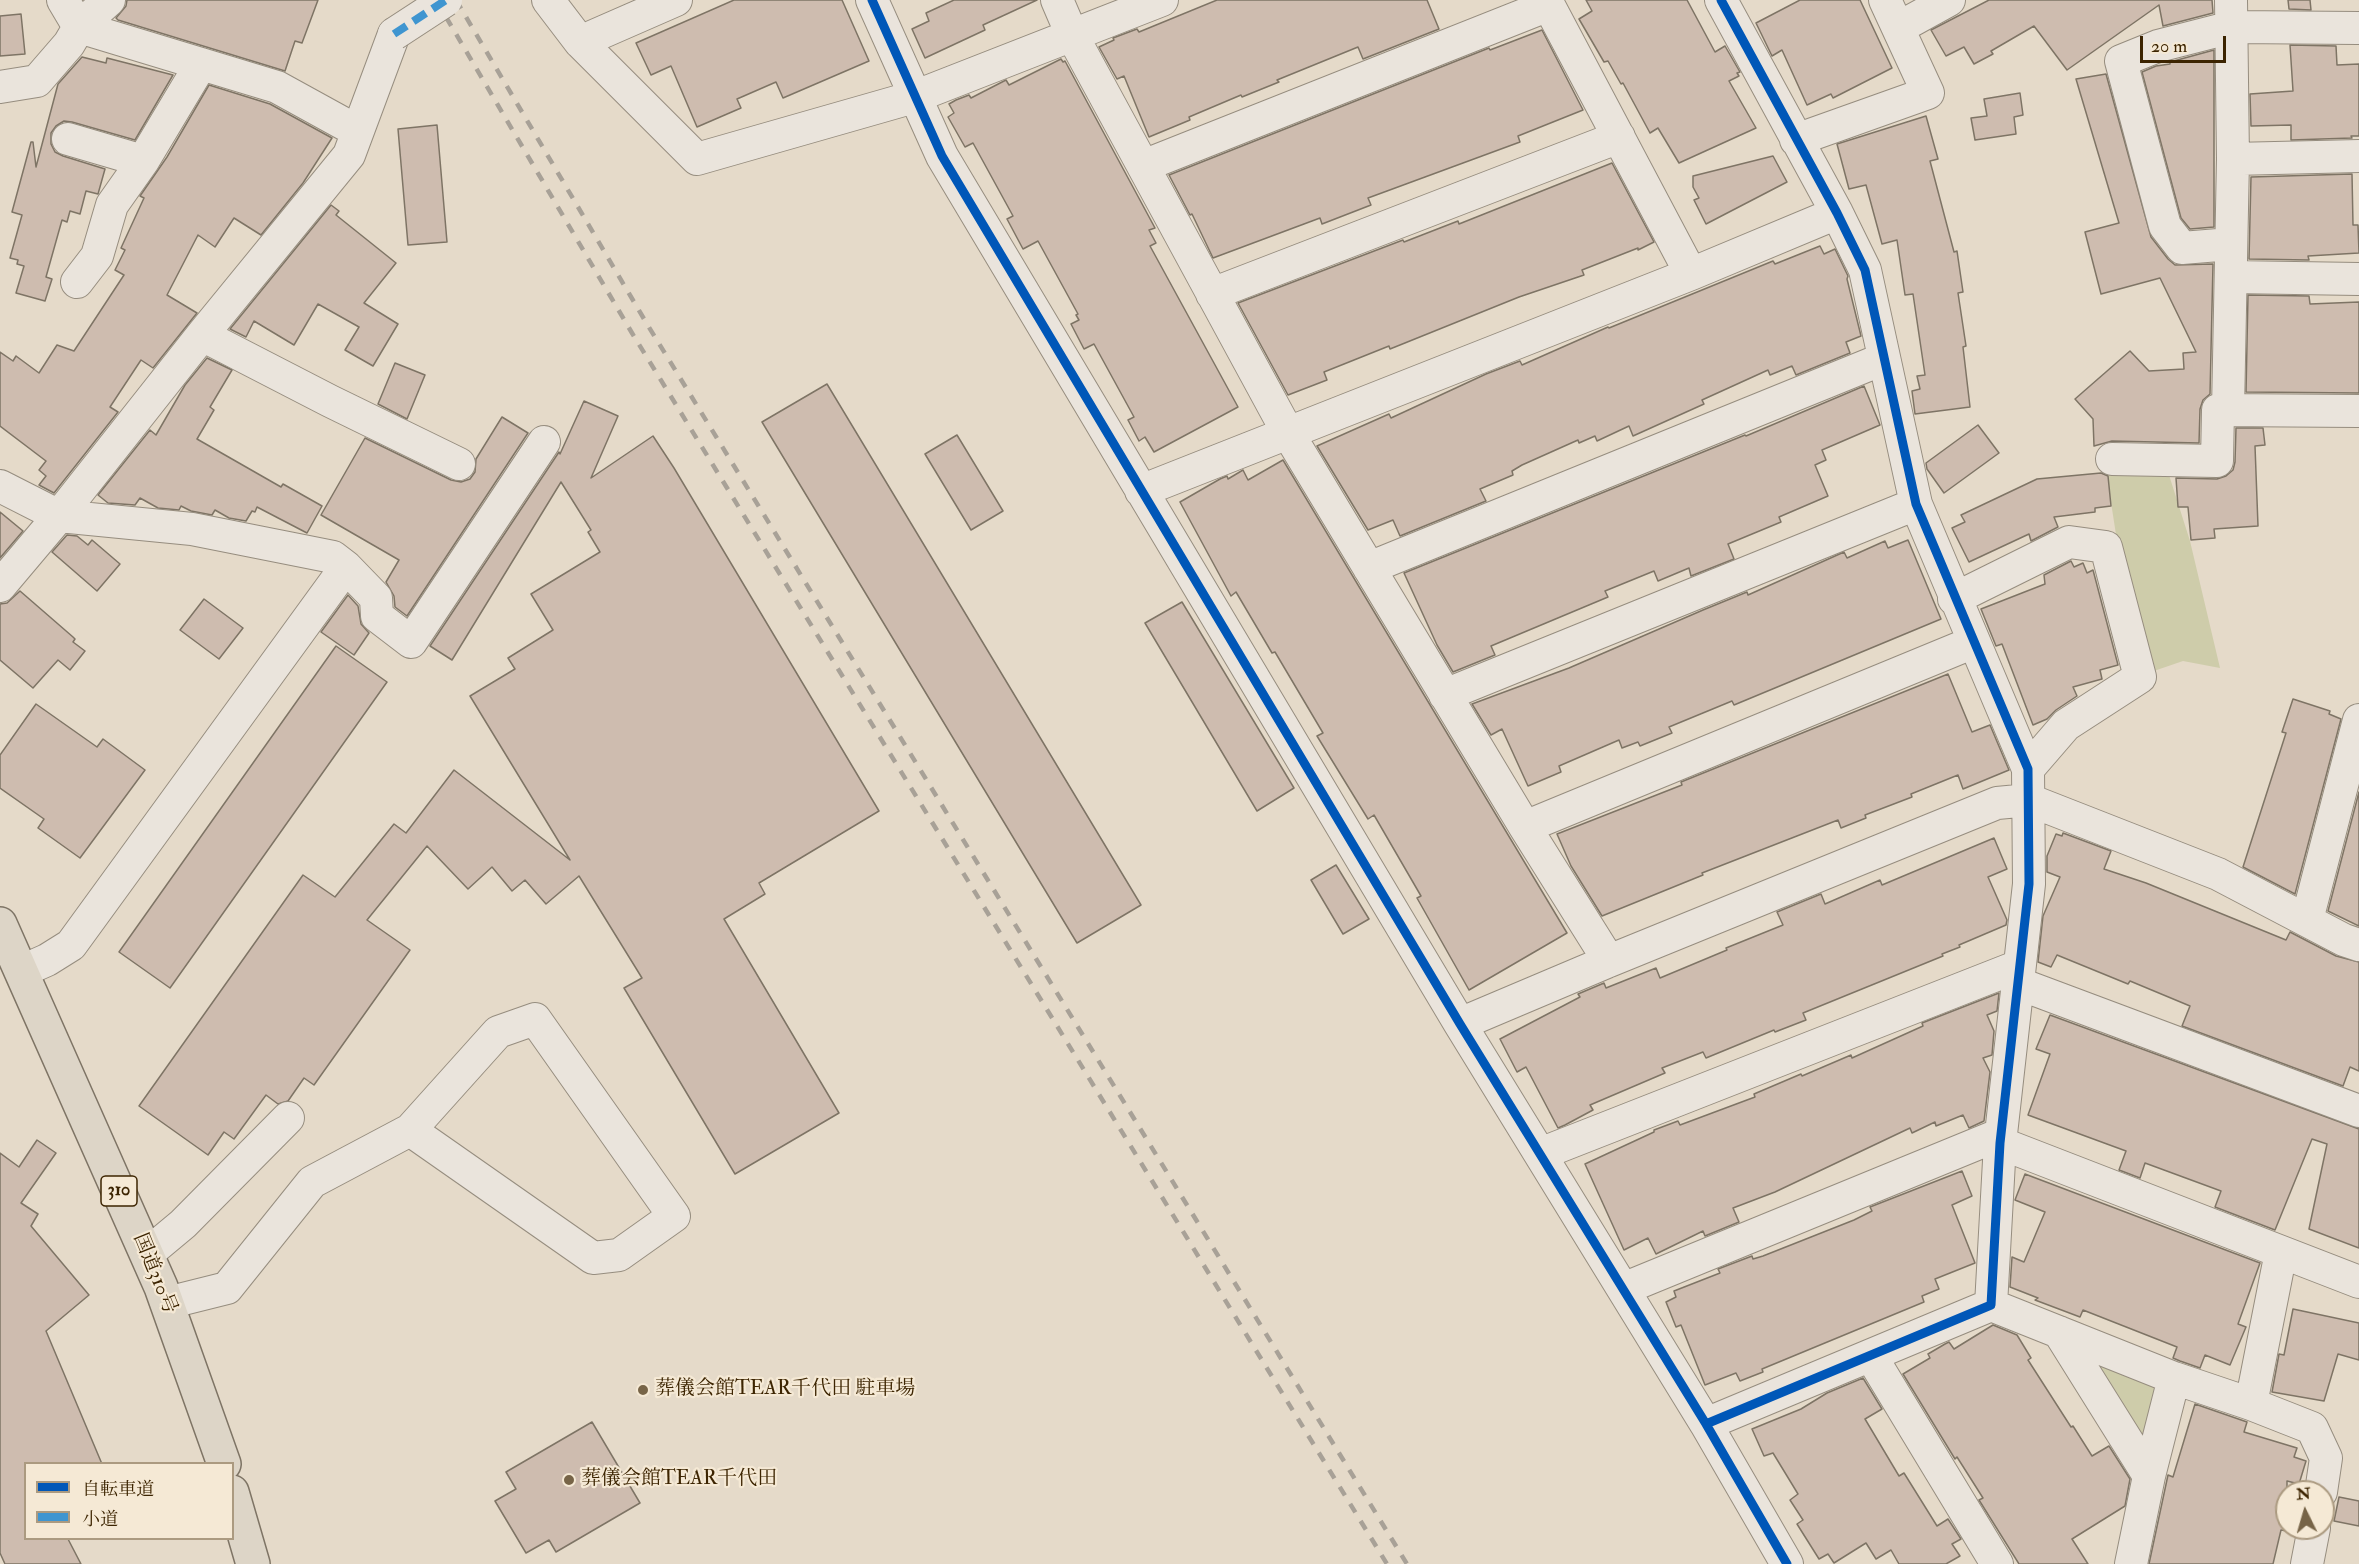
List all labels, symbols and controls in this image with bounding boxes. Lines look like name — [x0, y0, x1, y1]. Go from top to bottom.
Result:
scale bar — [2143, 24, 2228, 62]
text: 20 m — [2151, 35, 2187, 58]
road number: 310 — [101, 1176, 137, 1206]
street label: 国道310号 — [127, 1230, 181, 1318]
place label: 葬儀会館TEAR千代田 駐車場 — [655, 1378, 915, 1402]
marker: 葬儀会館TEAR千代田 駐車場 — [636, 1383, 650, 1397]
legend — [24, 1462, 234, 1540]
place label: 葬儀会館TEAR千代田 — [581, 1468, 777, 1492]
marker: 葬儀会館TEAR千代田 — [562, 1473, 576, 1487]
text: 自転車道 — [82, 1478, 154, 1501]
north arrow — [2275, 1480, 2335, 1540]
text: N — [2296, 1483, 2312, 1505]
text: 小道 — [82, 1508, 118, 1531]

